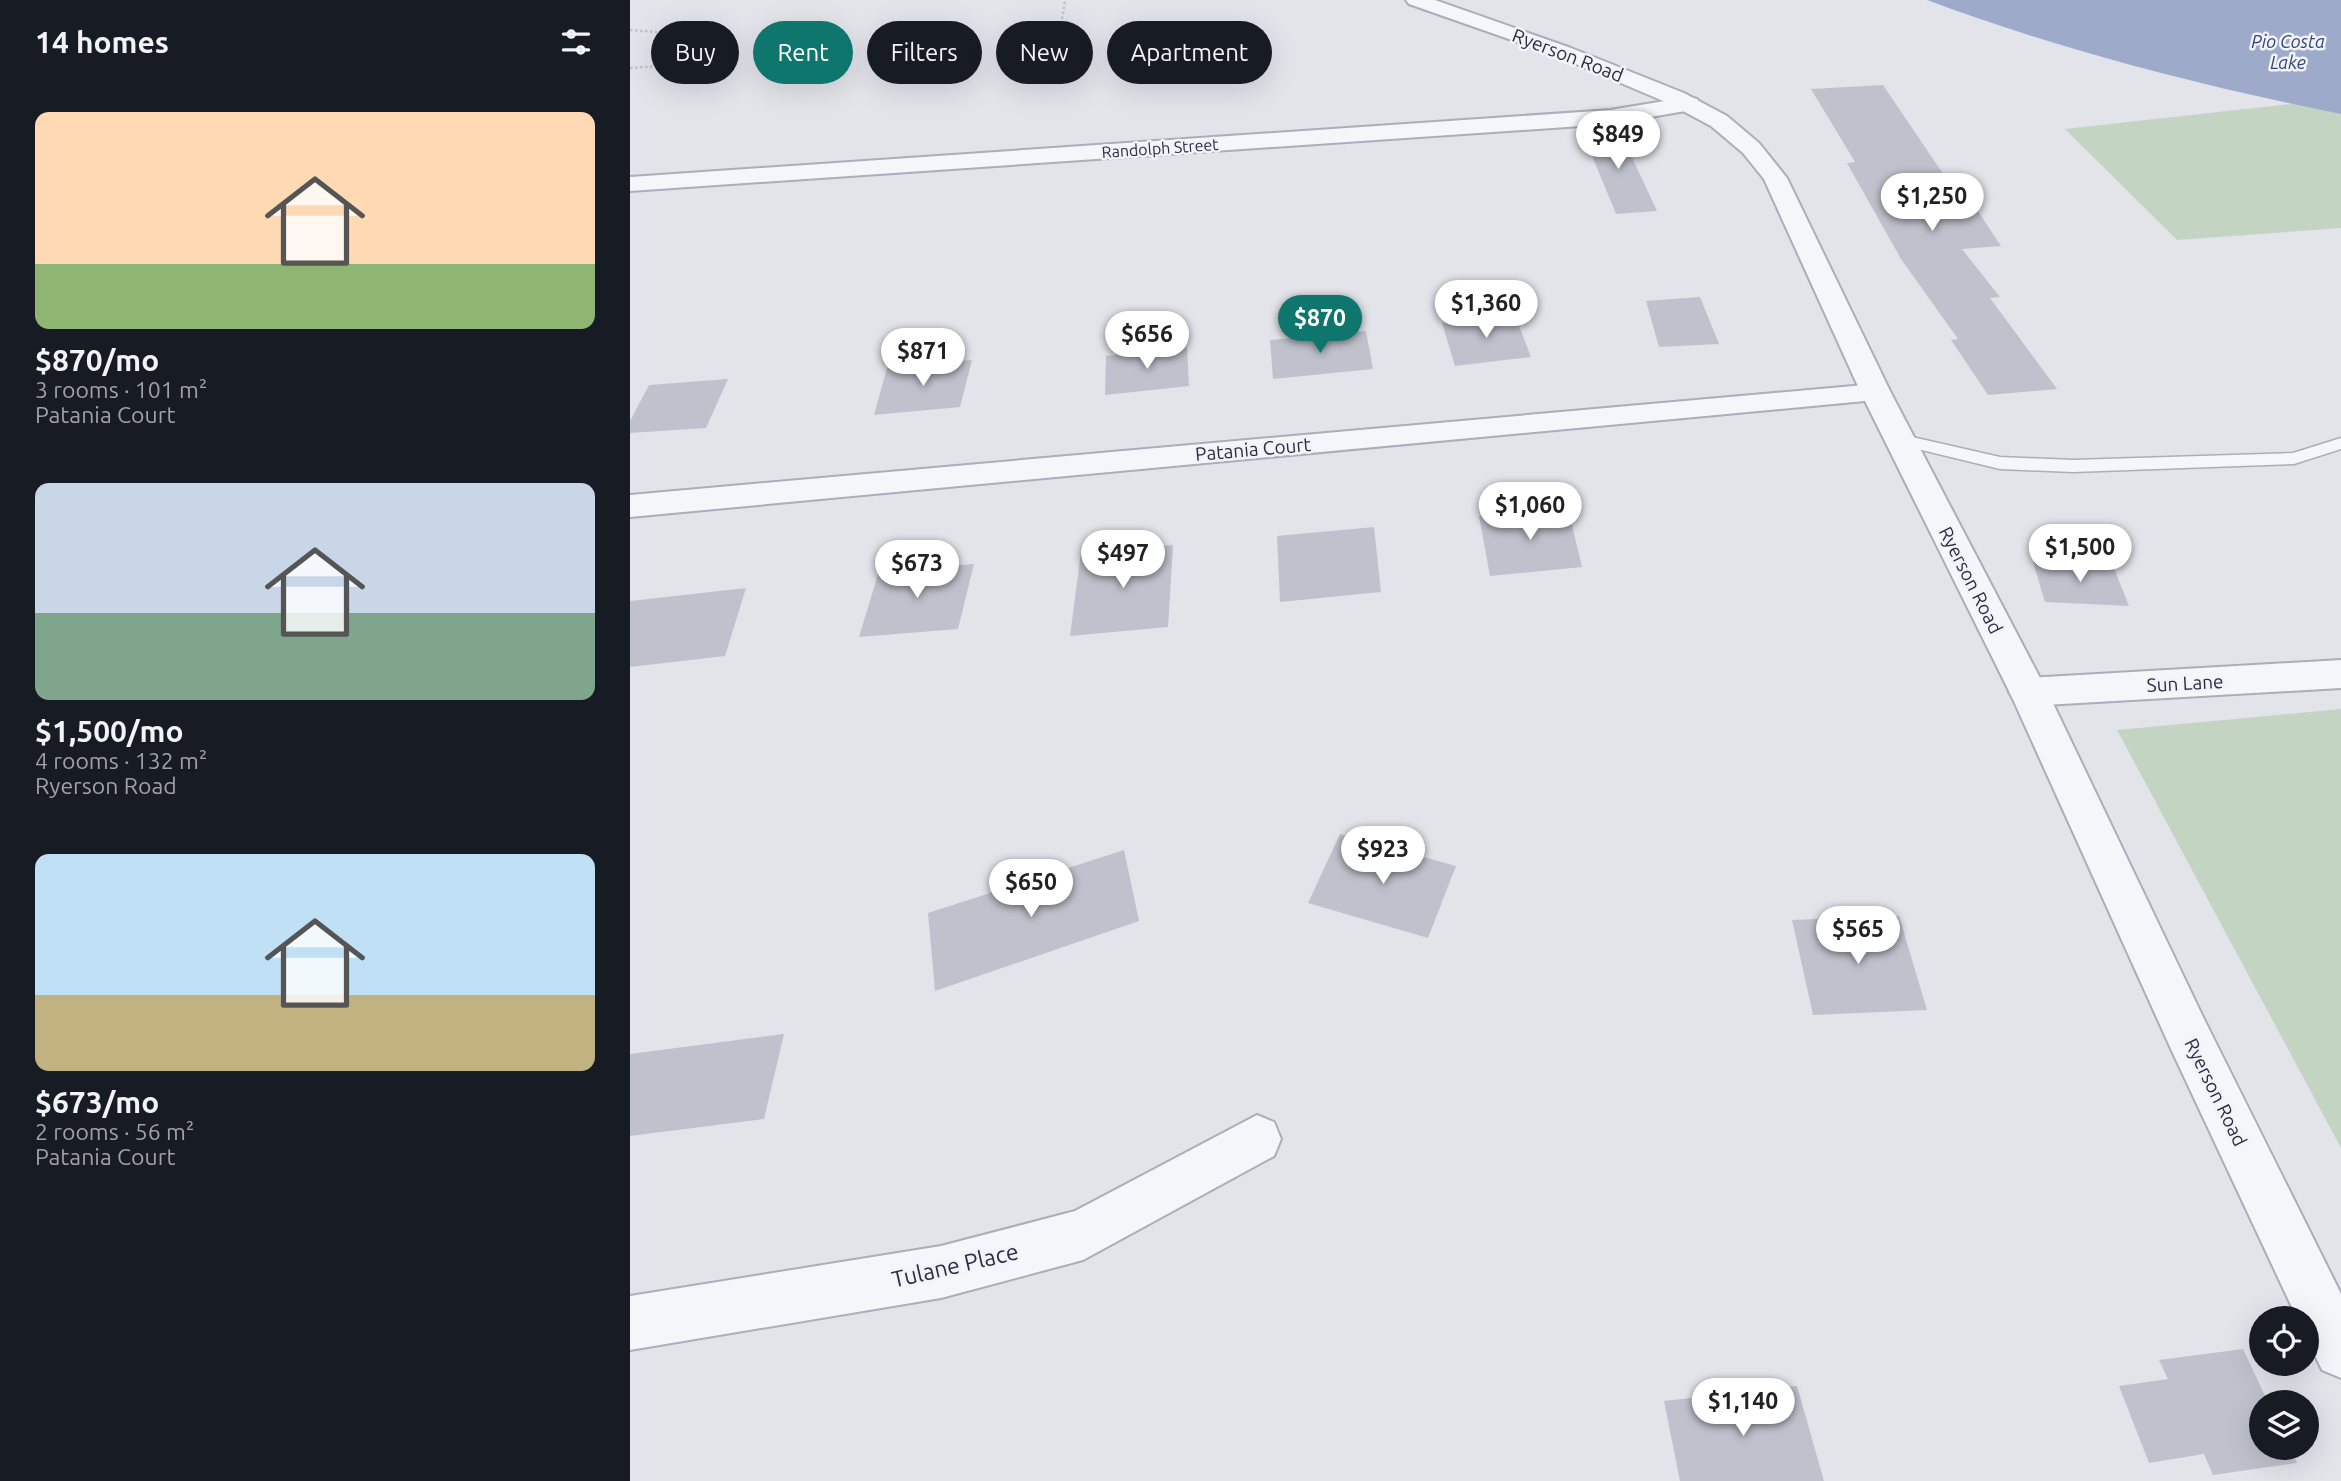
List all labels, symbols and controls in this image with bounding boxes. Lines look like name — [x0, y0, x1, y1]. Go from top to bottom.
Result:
chip: Buy — [651, 21, 739, 84]
chip: Rent — [753, 21, 853, 84]
chip: Filters — [867, 21, 982, 84]
chip: New — [996, 21, 1093, 84]
chip: Apartment — [1107, 21, 1272, 84]
icon: filters — [557, 23, 595, 61]
street label: Ryerson Road — [1509, 24, 1627, 86]
text: 14 homes — [35, 25, 169, 59]
water label: Pio Costa Lake — [2251, 31, 2325, 72]
pin: $849 — [1577, 111, 1659, 171]
text: $849 — [1592, 121, 1644, 146]
street label: Randolph Street — [1101, 135, 1220, 161]
icon: home — [252, 158, 378, 284]
pin: $1,250 — [1875, 174, 1989, 233]
text: $1,250 — [1897, 183, 1967, 208]
pin: $1,360 — [1429, 280, 1543, 340]
text: $1,360 — [1451, 290, 1521, 315]
pin: $870 — [1279, 296, 1361, 355]
text: $870 — [1294, 305, 1346, 330]
pin: $656 — [1106, 312, 1188, 371]
text: $656 — [1121, 321, 1173, 346]
pin: $871 — [882, 328, 964, 388]
text: $871 — [897, 338, 949, 363]
text: $870/mo — [35, 343, 159, 377]
text: 3 rooms · 101 m² — [35, 377, 207, 402]
text: Patania Court — [35, 402, 175, 427]
street label: Patania Court — [1194, 433, 1312, 465]
pin: $1,060 — [1473, 482, 1587, 542]
text: $1,060 — [1495, 492, 1565, 517]
street label: Ryerson Road — [1935, 523, 2007, 637]
pin: $1,500 — [2023, 524, 2137, 584]
icon: home — [252, 529, 378, 655]
pin: $497 — [1082, 530, 1164, 590]
text: $1,500 — [2045, 534, 2115, 559]
pin: $673 — [876, 540, 958, 600]
text: $497 — [1097, 540, 1149, 565]
text: $673 — [891, 550, 943, 575]
street label: Sun Lane — [2146, 670, 2224, 696]
text: $1,500/mo — [35, 714, 184, 748]
text: 4 rooms · 132 m² — [35, 748, 207, 773]
text: Ryerson Road — [35, 773, 177, 798]
pin: $923 — [1342, 826, 1424, 886]
text: $923 — [1357, 836, 1409, 861]
pin: $650 — [990, 860, 1072, 919]
text: $650 — [1005, 869, 1057, 894]
icon: home — [252, 900, 378, 1026]
pin: $565 — [1817, 906, 1899, 966]
text: $565 — [1832, 916, 1884, 941]
street label: Ryerson Road — [2180, 1035, 2252, 1149]
text: $673/mo — [35, 1085, 159, 1119]
text: 2 rooms · 56 m² — [35, 1119, 194, 1144]
text: Patania Court — [35, 1144, 175, 1169]
street label: Tulane Place — [889, 1238, 1021, 1292]
map controls — [2249, 1306, 2319, 1460]
button: locate — [2249, 1306, 2319, 1376]
pin: $1,140 — [1686, 1378, 1800, 1438]
text: $1,140 — [1708, 1388, 1778, 1413]
button: layers — [2249, 1390, 2319, 1460]

